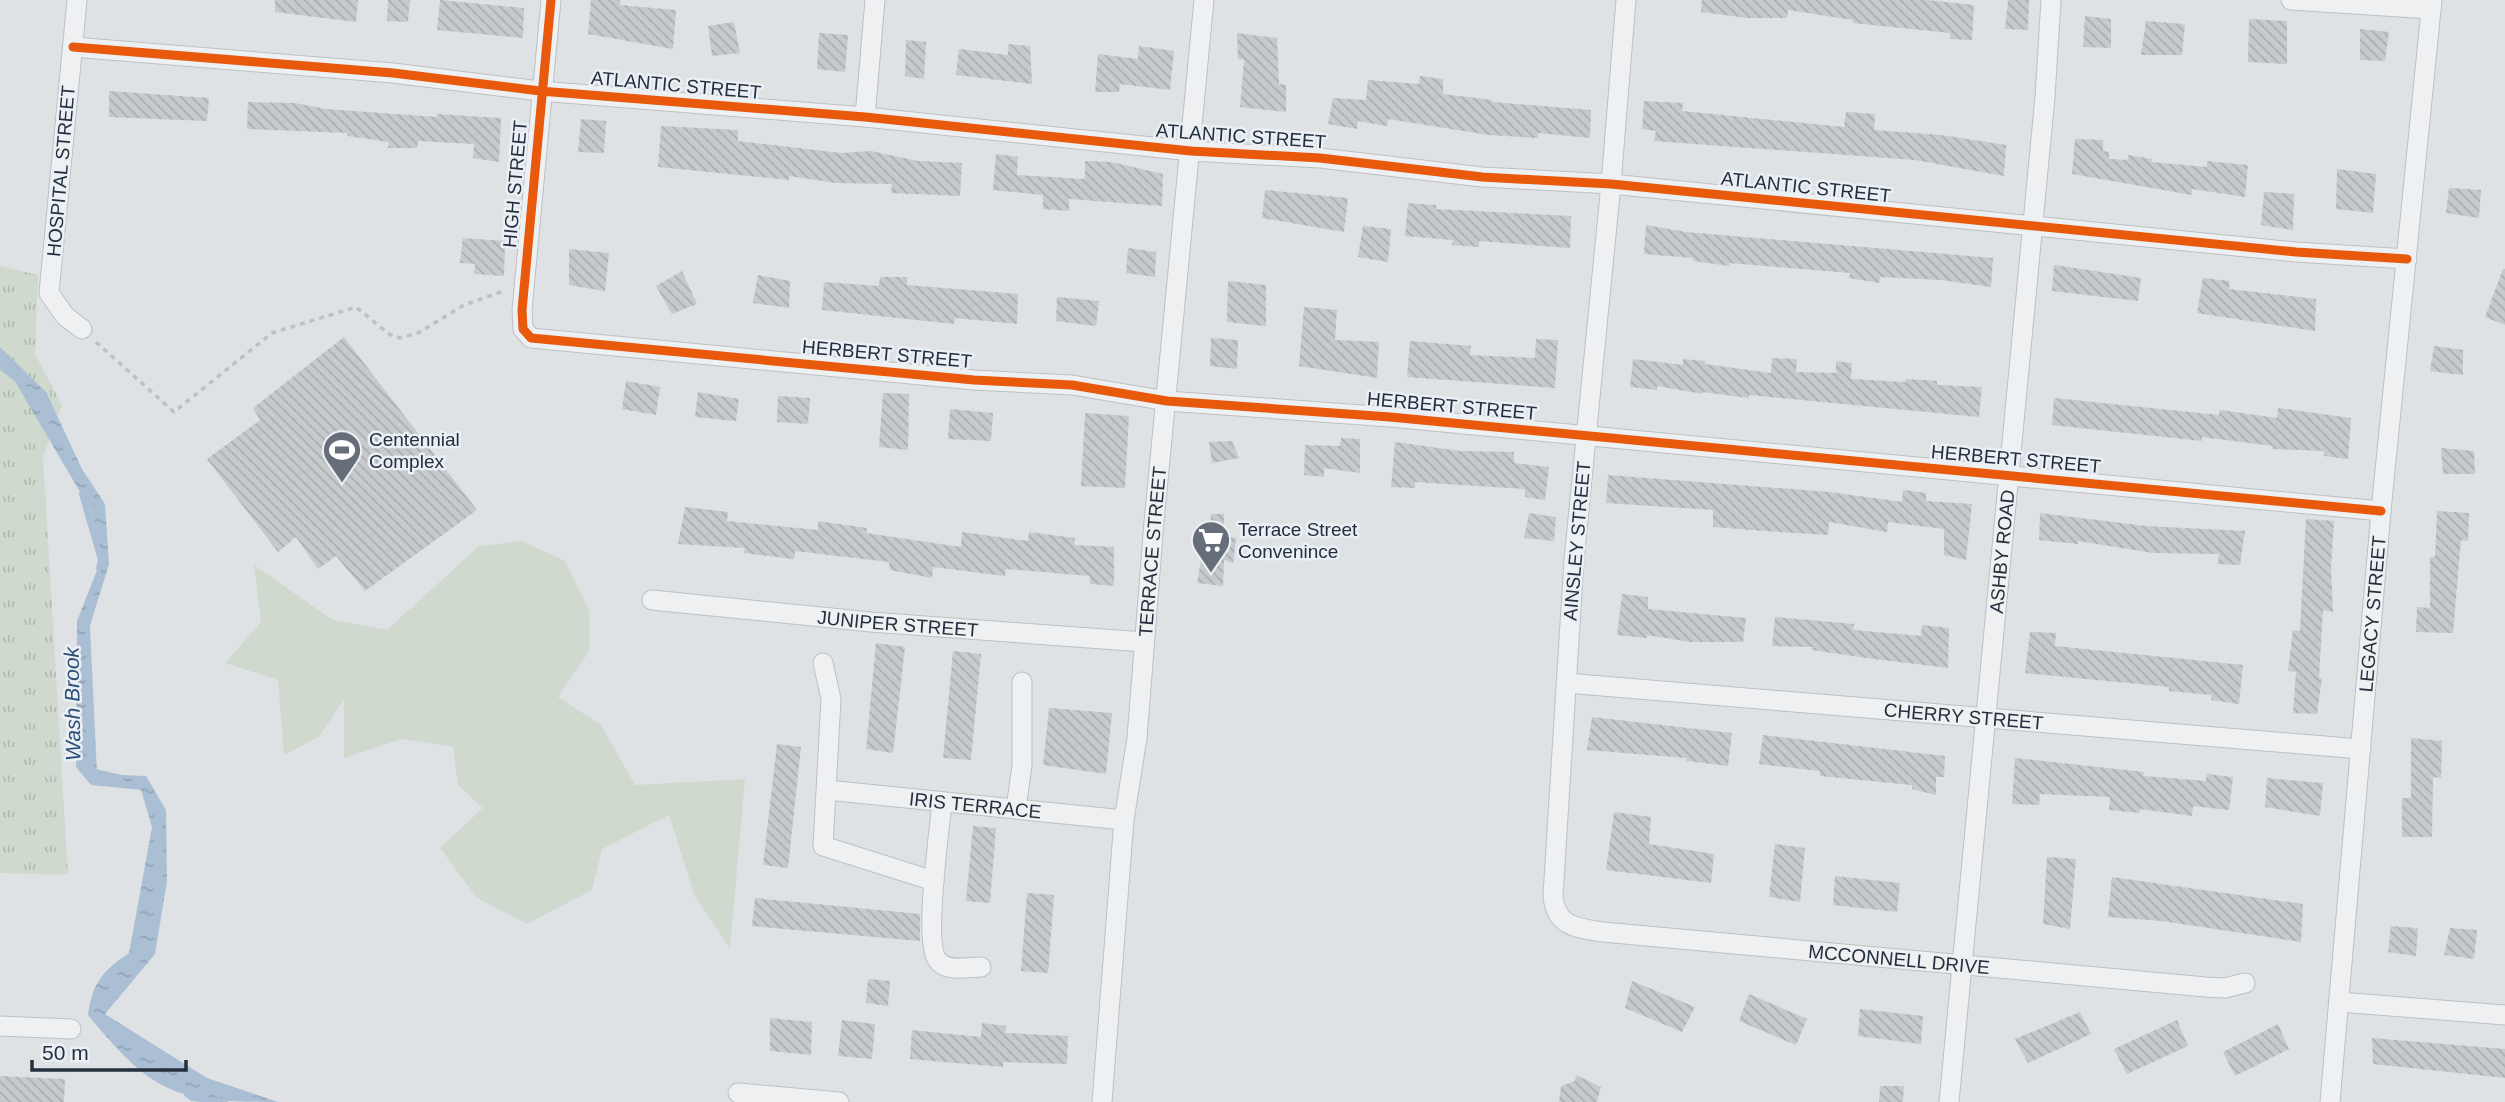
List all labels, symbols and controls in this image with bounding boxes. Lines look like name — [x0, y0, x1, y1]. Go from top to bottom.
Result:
street label: ATLANTIC STREET — [590, 67, 762, 103]
street label: HOSPITAL STREET — [43, 84, 79, 258]
street label: HIGH STREET — [499, 119, 531, 249]
street label: ATLANTIC STREET — [1155, 120, 1327, 152]
street label: ATLANTIC STREET — [1720, 168, 1892, 206]
street label: HERBERT STREET — [801, 336, 973, 372]
street label: HERBERT STREET — [1366, 388, 1538, 424]
sports icon: Centennial Complex — [321, 429, 363, 484]
place label: Centennial Complex — [369, 429, 460, 472]
street label: HERBERT STREET — [1930, 441, 2102, 477]
street label: AINSLEY STREET — [1560, 460, 1594, 622]
street label: TERRACE STREET — [1134, 465, 1170, 638]
street label: ASHBY ROAD — [1985, 489, 2018, 614]
supermarket icon: Terrace Street Convenince — [1190, 519, 1232, 574]
place label: Terrace Street Convenince — [1238, 519, 1358, 562]
street label: LEGACY STREET — [2355, 534, 2389, 693]
street label: JUNIPER STREET — [816, 606, 980, 640]
water label: Wash Brook — [59, 645, 84, 761]
street label: CHERRY STREET — [1883, 699, 2045, 733]
street label: IRIS TERRACE — [908, 788, 1042, 822]
street label: MCCONNELL DRIVE — [1807, 940, 1991, 978]
scale bar — [32, 1028, 186, 1072]
text: 50 m — [42, 1041, 89, 1064]

